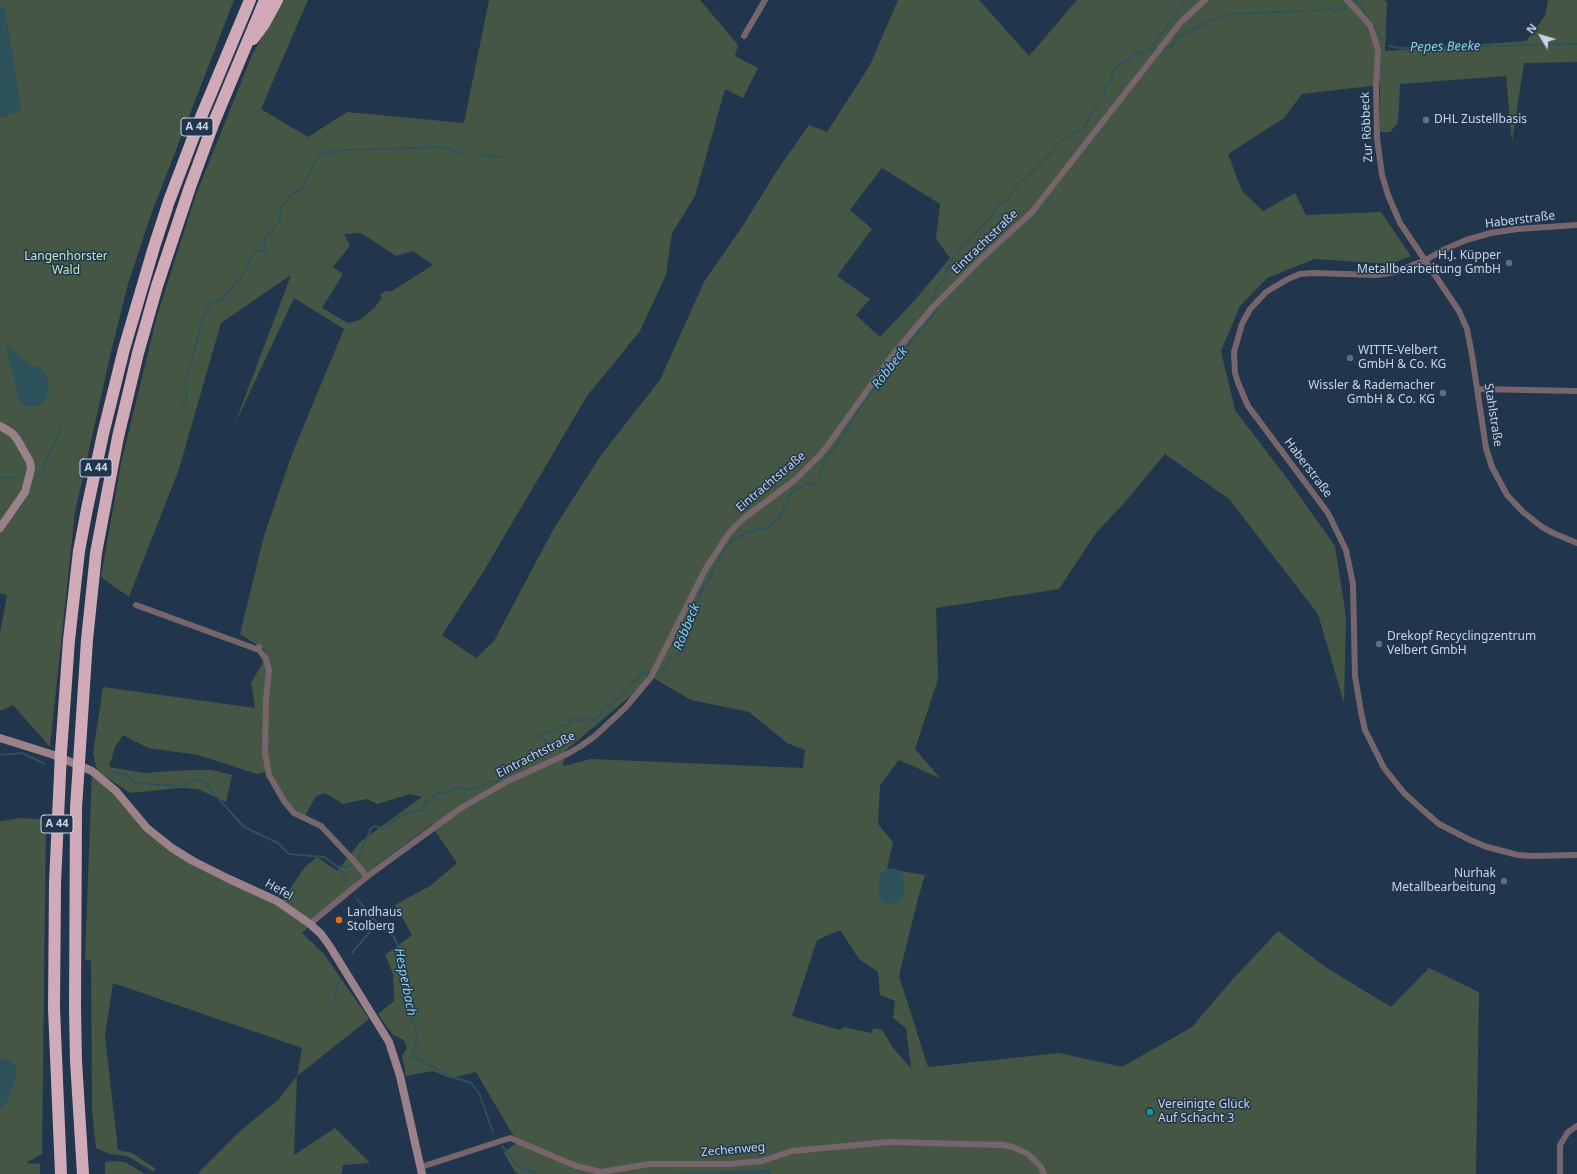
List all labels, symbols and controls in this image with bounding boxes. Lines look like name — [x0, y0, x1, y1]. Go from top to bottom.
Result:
north arrow — [1521, 16, 1561, 56]
text: N — [1522, 20, 1540, 36]
water label: Pepes Beeke — [1410, 39, 1480, 55]
street label: Zur Röbbeck — [1358, 91, 1376, 163]
place label: DHL Zustellbasis — [1434, 113, 1527, 127]
marker: DHL Zustellbasis — [1421, 115, 1431, 125]
road number: A 44 — [181, 118, 213, 136]
street label: Eintrachtstraße — [949, 207, 1021, 277]
street label: Haberstraße — [1484, 209, 1556, 231]
place label: H.J. Küpper Metallbearbeitung GmbH — [1357, 249, 1501, 277]
park label: Langenhorster Wald — [24, 250, 108, 278]
marker: H.J. Küpper Metallbearbeitung GmbH — [1504, 258, 1514, 268]
water label: Röbbeck — [869, 344, 911, 392]
place label: WITTE-Velbert GmbH & Co. KG — [1358, 344, 1446, 372]
marker: WITTE-Velbert GmbH & Co. KG — [1345, 353, 1355, 363]
place label: Wissler & Rademacher GmbH & Co. KG — [1308, 379, 1435, 407]
street label: Stahlstraße — [1481, 382, 1505, 448]
marker: Wissler & Rademacher GmbH & Co. KG — [1438, 388, 1448, 398]
street label: Haberstraße — [1281, 435, 1335, 501]
street label: Eintrachtstraße — [733, 449, 809, 515]
road number: A 44 — [80, 459, 112, 477]
water label: Röbbeck — [671, 602, 703, 652]
place label: Drekopf Recyclingzentrum Velbert GmbH — [1387, 630, 1536, 658]
marker: Drekopf Recyclingzentrum Velbert GmbH — [1374, 639, 1384, 649]
street label: Eintrachtstraße — [494, 729, 578, 781]
road number: A 44 — [41, 815, 73, 833]
place label: Nurhak Metallbearbeitung — [1391, 867, 1496, 895]
marker: Nurhak Metallbearbeitung — [1499, 876, 1509, 886]
street label: Hefel — [263, 877, 295, 903]
place label: Landhaus Stolberg — [347, 906, 402, 934]
marker: Landhaus Stolberg — [334, 915, 344, 925]
water label: Hesperbach — [391, 947, 419, 1017]
place label: Vereinigte Glück Auf Schacht 3 — [1158, 1098, 1250, 1126]
marker: Vereinigte Glück Auf Schacht 3 — [1145, 1107, 1155, 1117]
street label: Zechenweg — [700, 1140, 766, 1160]

